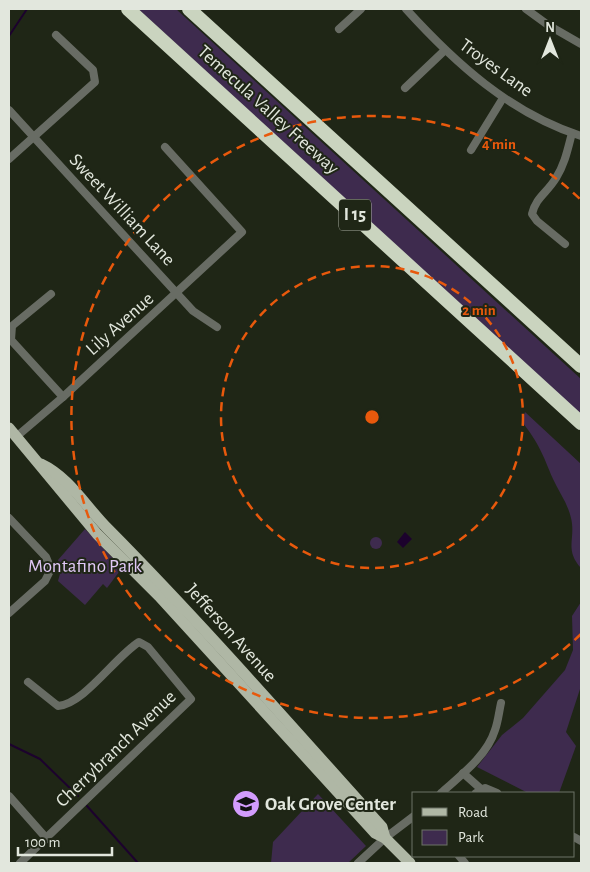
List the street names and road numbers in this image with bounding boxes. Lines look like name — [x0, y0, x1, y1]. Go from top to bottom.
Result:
street label: Troyes Lane — [456, 35, 536, 101]
street label: Temecula Valley Freeway — [194, 42, 342, 178]
street label: Sweet William Lane — [65, 150, 179, 270]
road number: I 15 — [339, 200, 371, 230]
street label: Lily Avenue — [83, 289, 157, 359]
street label: Jefferson Avenue — [182, 580, 280, 686]
street label: Cherrybranch Avenue — [52, 687, 180, 811]

